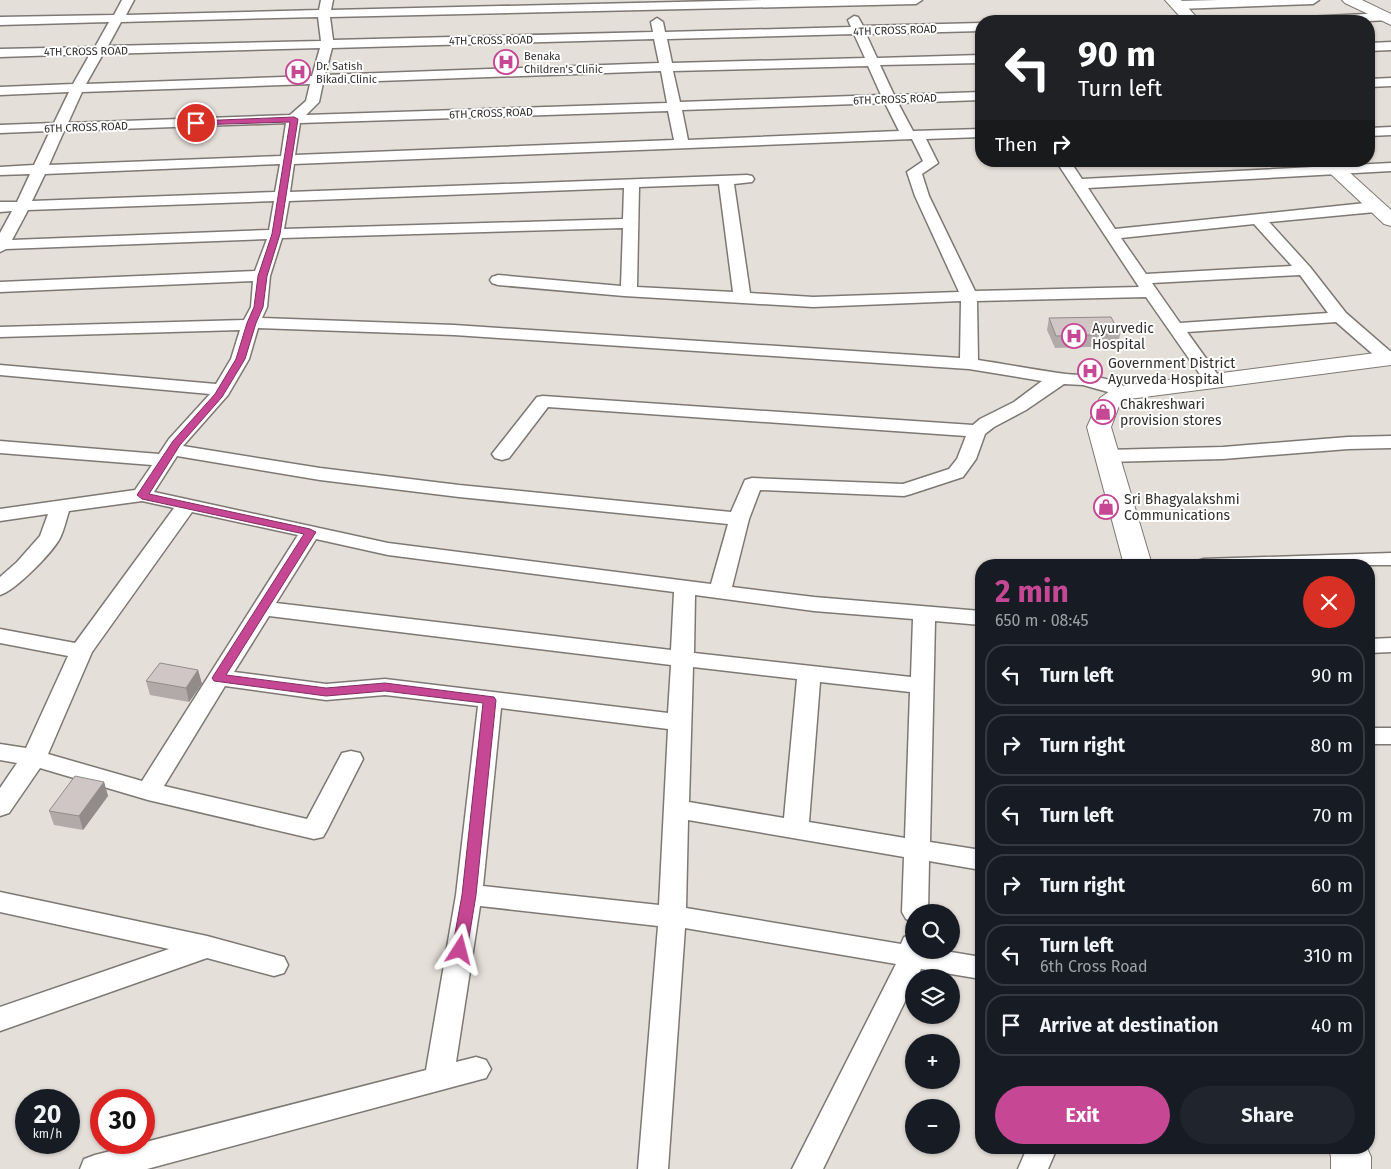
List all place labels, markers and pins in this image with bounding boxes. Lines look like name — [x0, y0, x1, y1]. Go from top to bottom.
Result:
hospital icon: Benaka Children's Clinic — [493, 49, 519, 75]
place label: Benaka Children's Clinic — [524, 50, 603, 76]
hospital icon: Dr. Satish Bikadi Clinic — [285, 59, 311, 85]
place label: Dr. Satish Bikadi Clinic — [316, 60, 377, 86]
pin — [175, 102, 217, 144]
place label: Ayurvedic Hospital — [1092, 320, 1154, 353]
hospital icon: Ayurvedic Hospital — [1061, 323, 1087, 349]
place label: Government District Ayurveda Hospital — [1108, 355, 1236, 388]
hospital icon: Government District Ayurveda Hospital — [1077, 358, 1103, 384]
place label: Chakreshwari provision stores — [1120, 396, 1222, 429]
shop icon: Chakreshwari provision stores — [1090, 399, 1116, 425]
place label: Sri Bhagyalakshmi Communications — [1124, 491, 1240, 524]
shop icon: Sri Bhagyalakshmi Communications — [1093, 494, 1119, 520]

